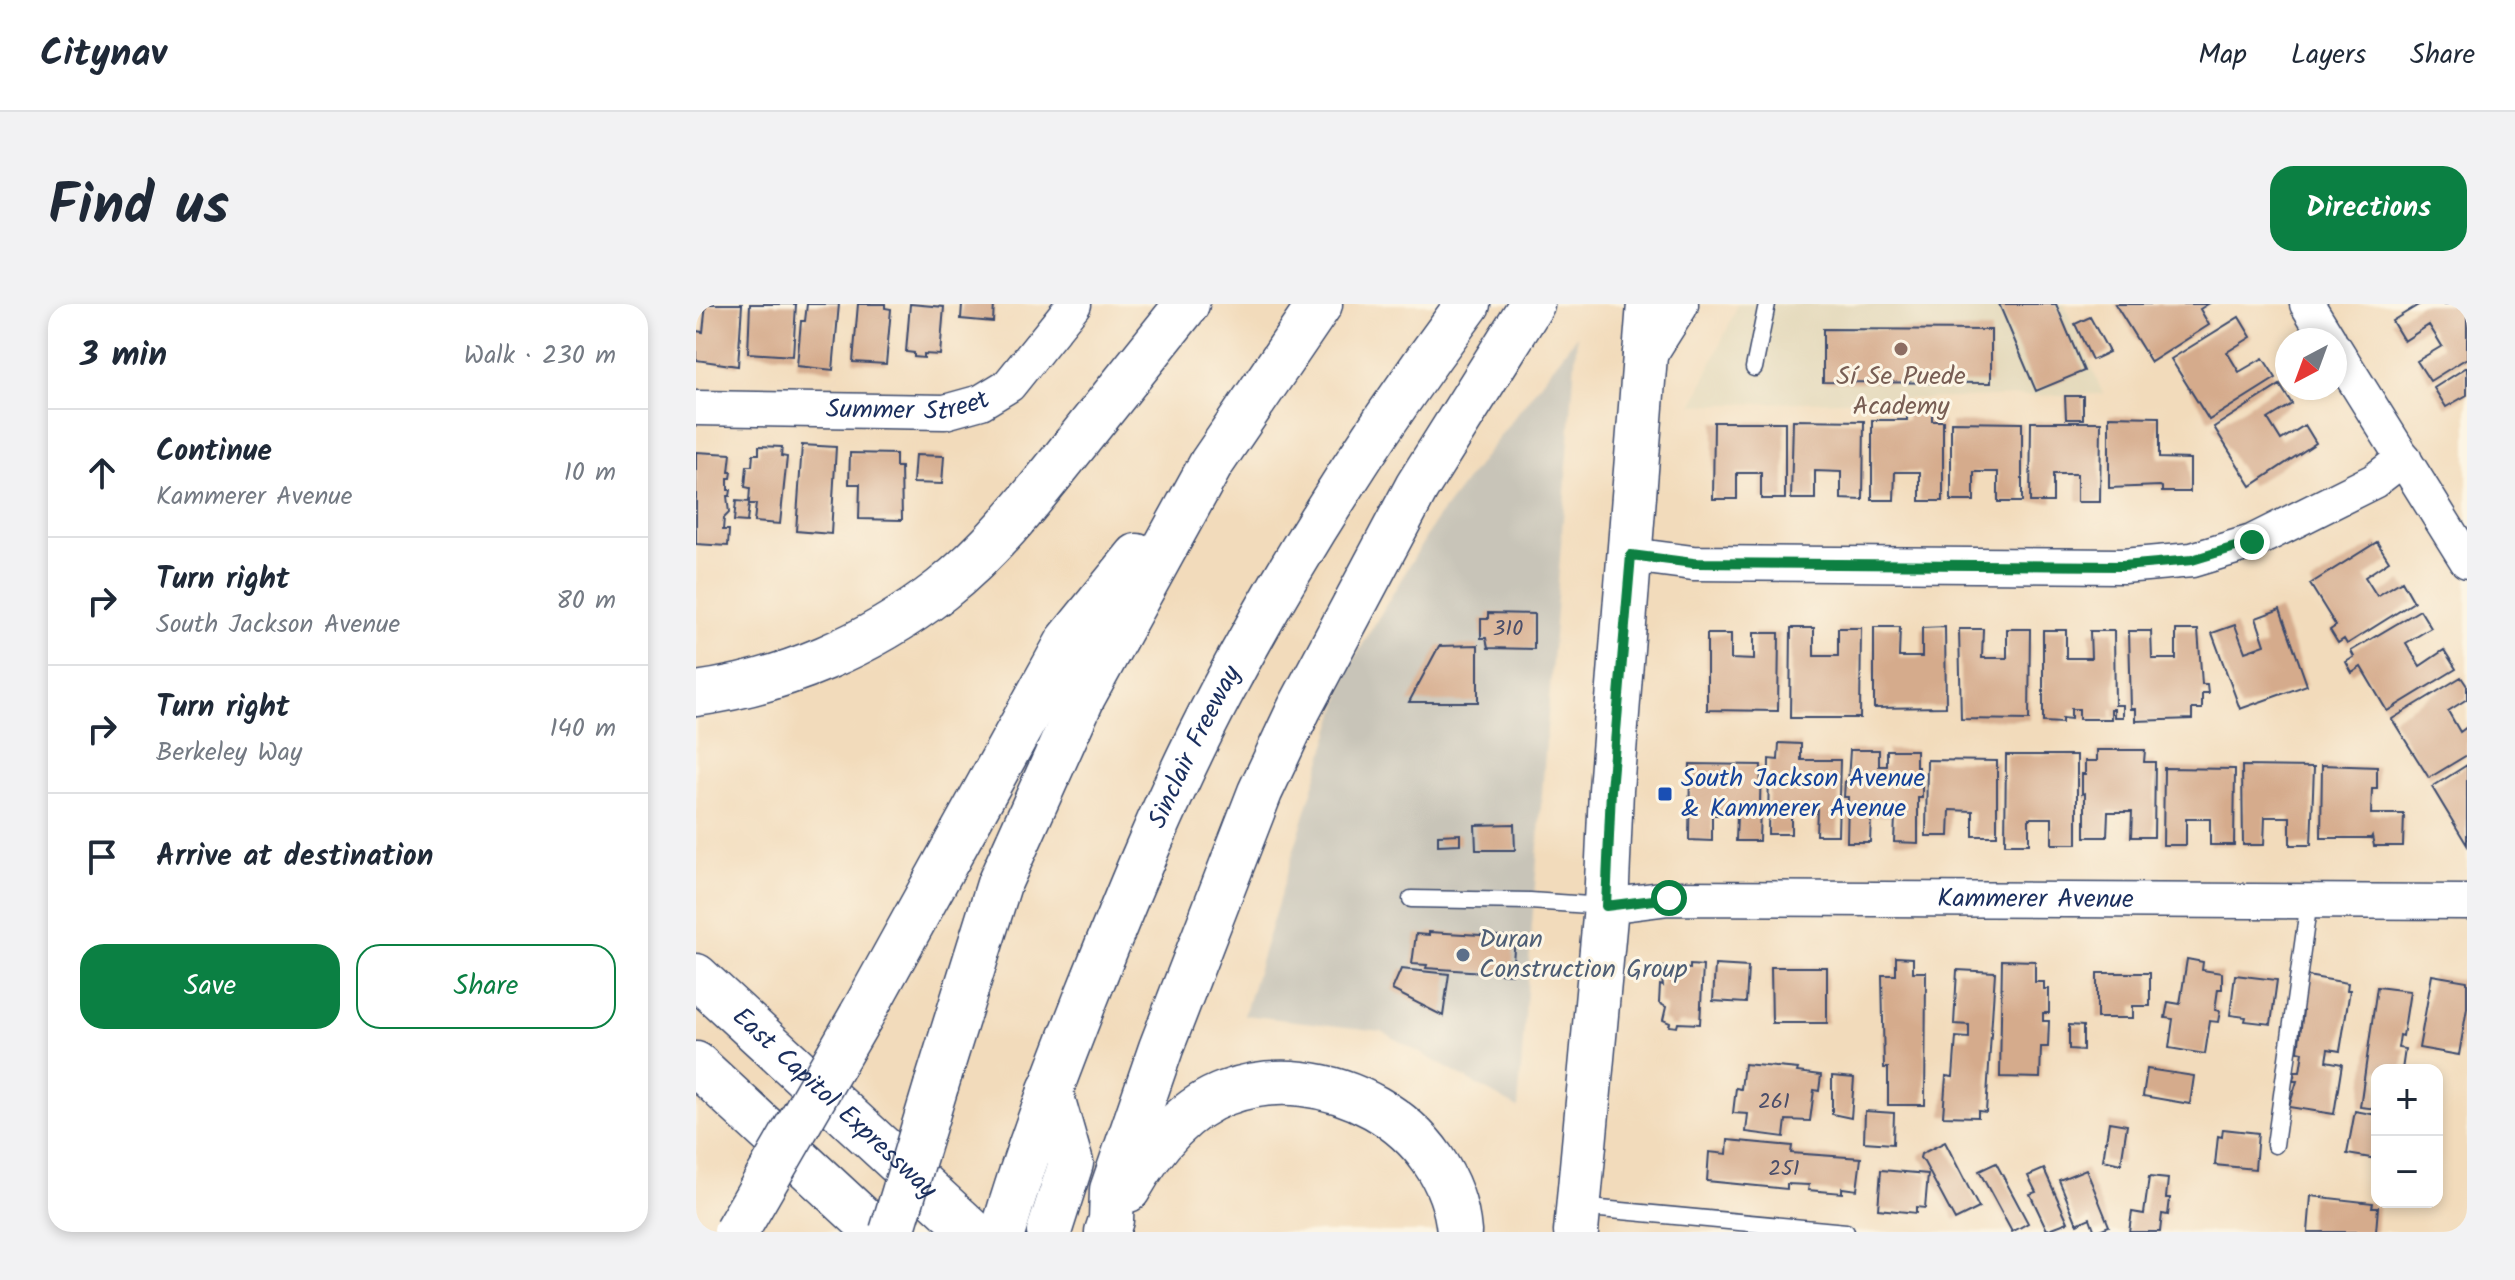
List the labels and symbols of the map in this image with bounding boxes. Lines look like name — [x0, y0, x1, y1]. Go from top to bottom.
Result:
north arrow — [2275, 328, 2347, 400]
marker: Sí Se Puede Academy — [1892, 340, 1910, 358]
place label: Sí Se Puede Academy — [1836, 356, 1966, 428]
street label: Summer Street — [825, 380, 999, 433]
route end — [2234, 524, 2270, 560]
house number: 310 — [1493, 612, 1523, 647]
street label: Sinclair Freeway — [1138, 657, 1253, 835]
place label: South Jackson Avenue & Kammerer Avenue — [1681, 758, 1926, 830]
marker: South Jackson Avenue & Kammerer Avenue — [1656, 785, 1674, 803]
street label: Kammerer Avenue — [1937, 878, 2134, 921]
route start — [1651, 880, 1687, 916]
place label: Duran Construction Group — [1479, 919, 1688, 991]
marker: Duran Construction Group — [1454, 946, 1472, 964]
street label: East Capitol Expressway — [722, 997, 947, 1210]
house number: 261 — [1758, 1085, 1790, 1120]
house number: 251 — [1768, 1152, 1800, 1187]

